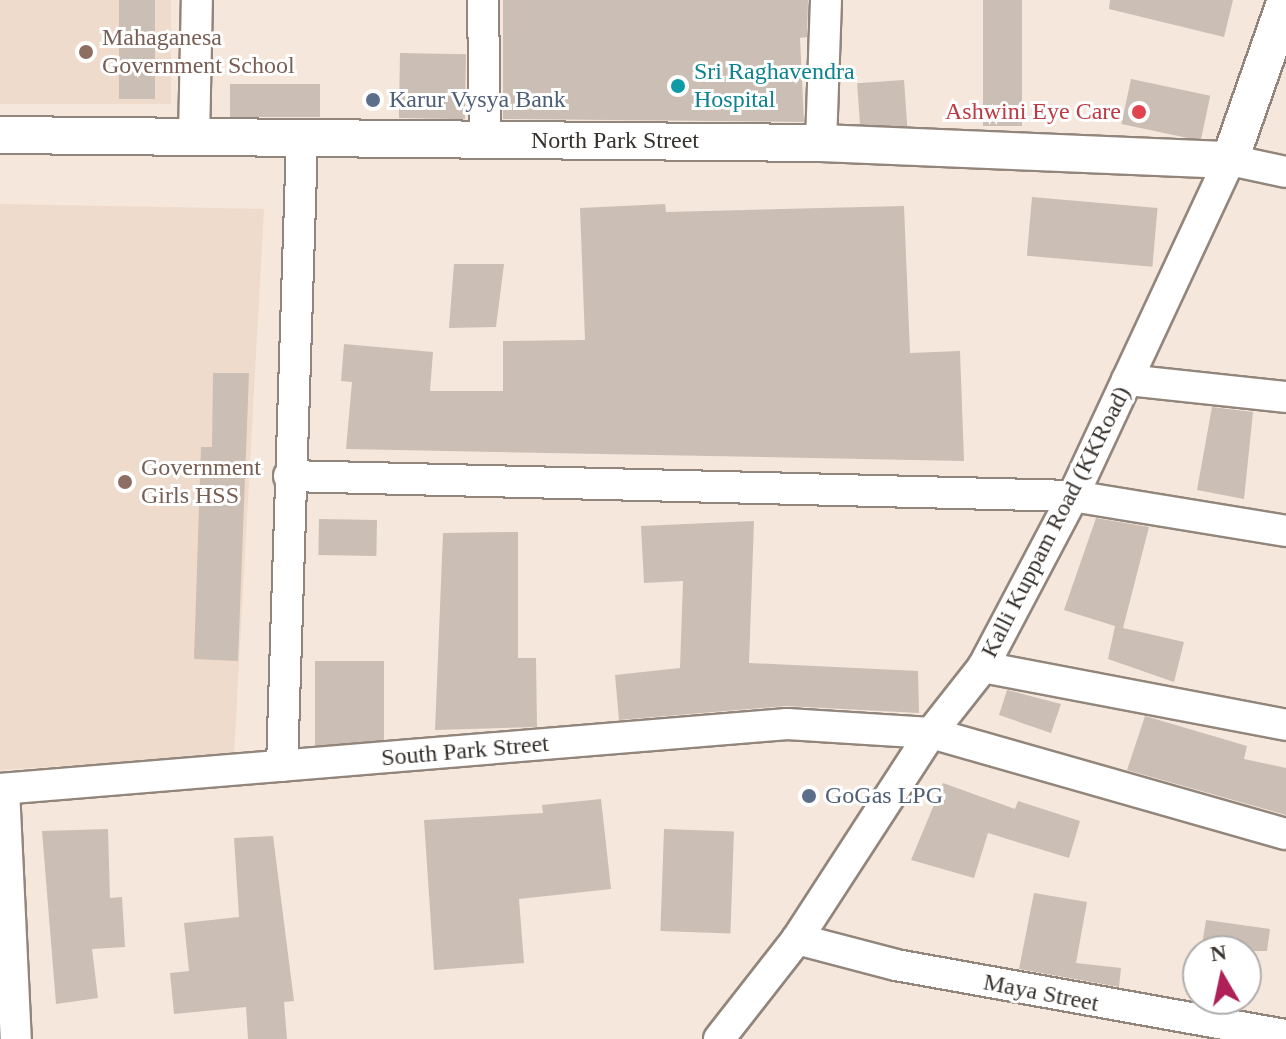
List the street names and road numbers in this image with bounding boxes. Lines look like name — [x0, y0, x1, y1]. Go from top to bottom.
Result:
street label: North Park Street — [531, 127, 699, 155]
street label: Kalli Kuppam Road (KKRoad) — [975, 382, 1137, 662]
street label: South Park Street — [380, 729, 550, 773]
street label: Maya Street — [981, 968, 1101, 1018]

